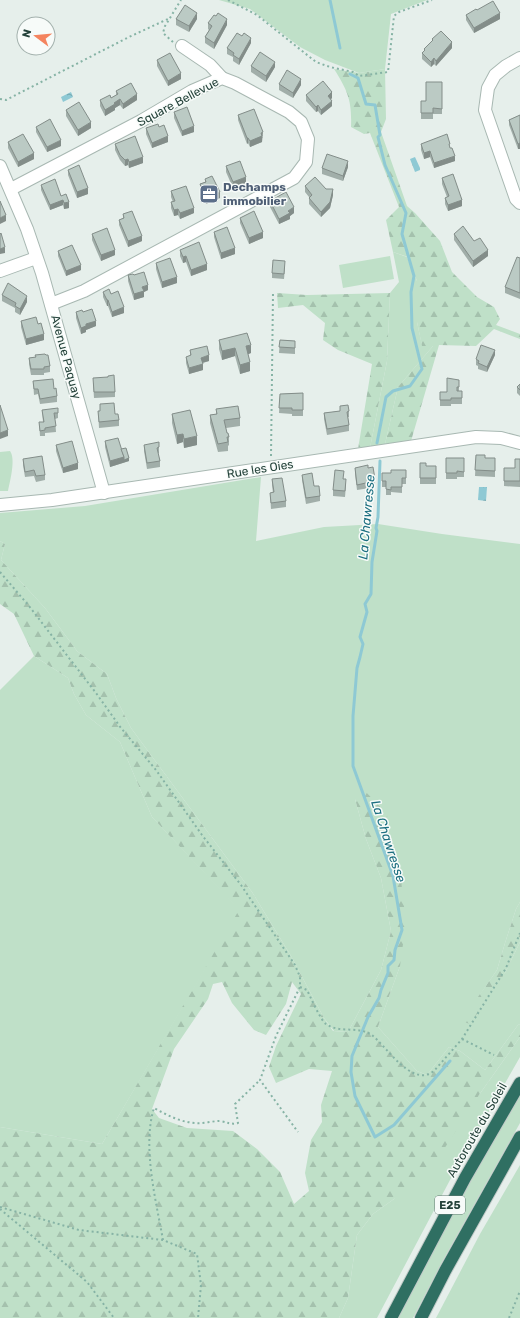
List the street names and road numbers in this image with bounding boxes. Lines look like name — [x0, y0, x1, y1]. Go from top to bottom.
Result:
street label: Square Bellevue — [135, 75, 221, 129]
street label: Avenue Paquay — [48, 313, 84, 401]
street label: Rue les Oies — [226, 457, 294, 481]
street label: Autoroute du Soleil — [444, 1080, 510, 1180]
road number: E25 — [435, 1196, 465, 1214]

